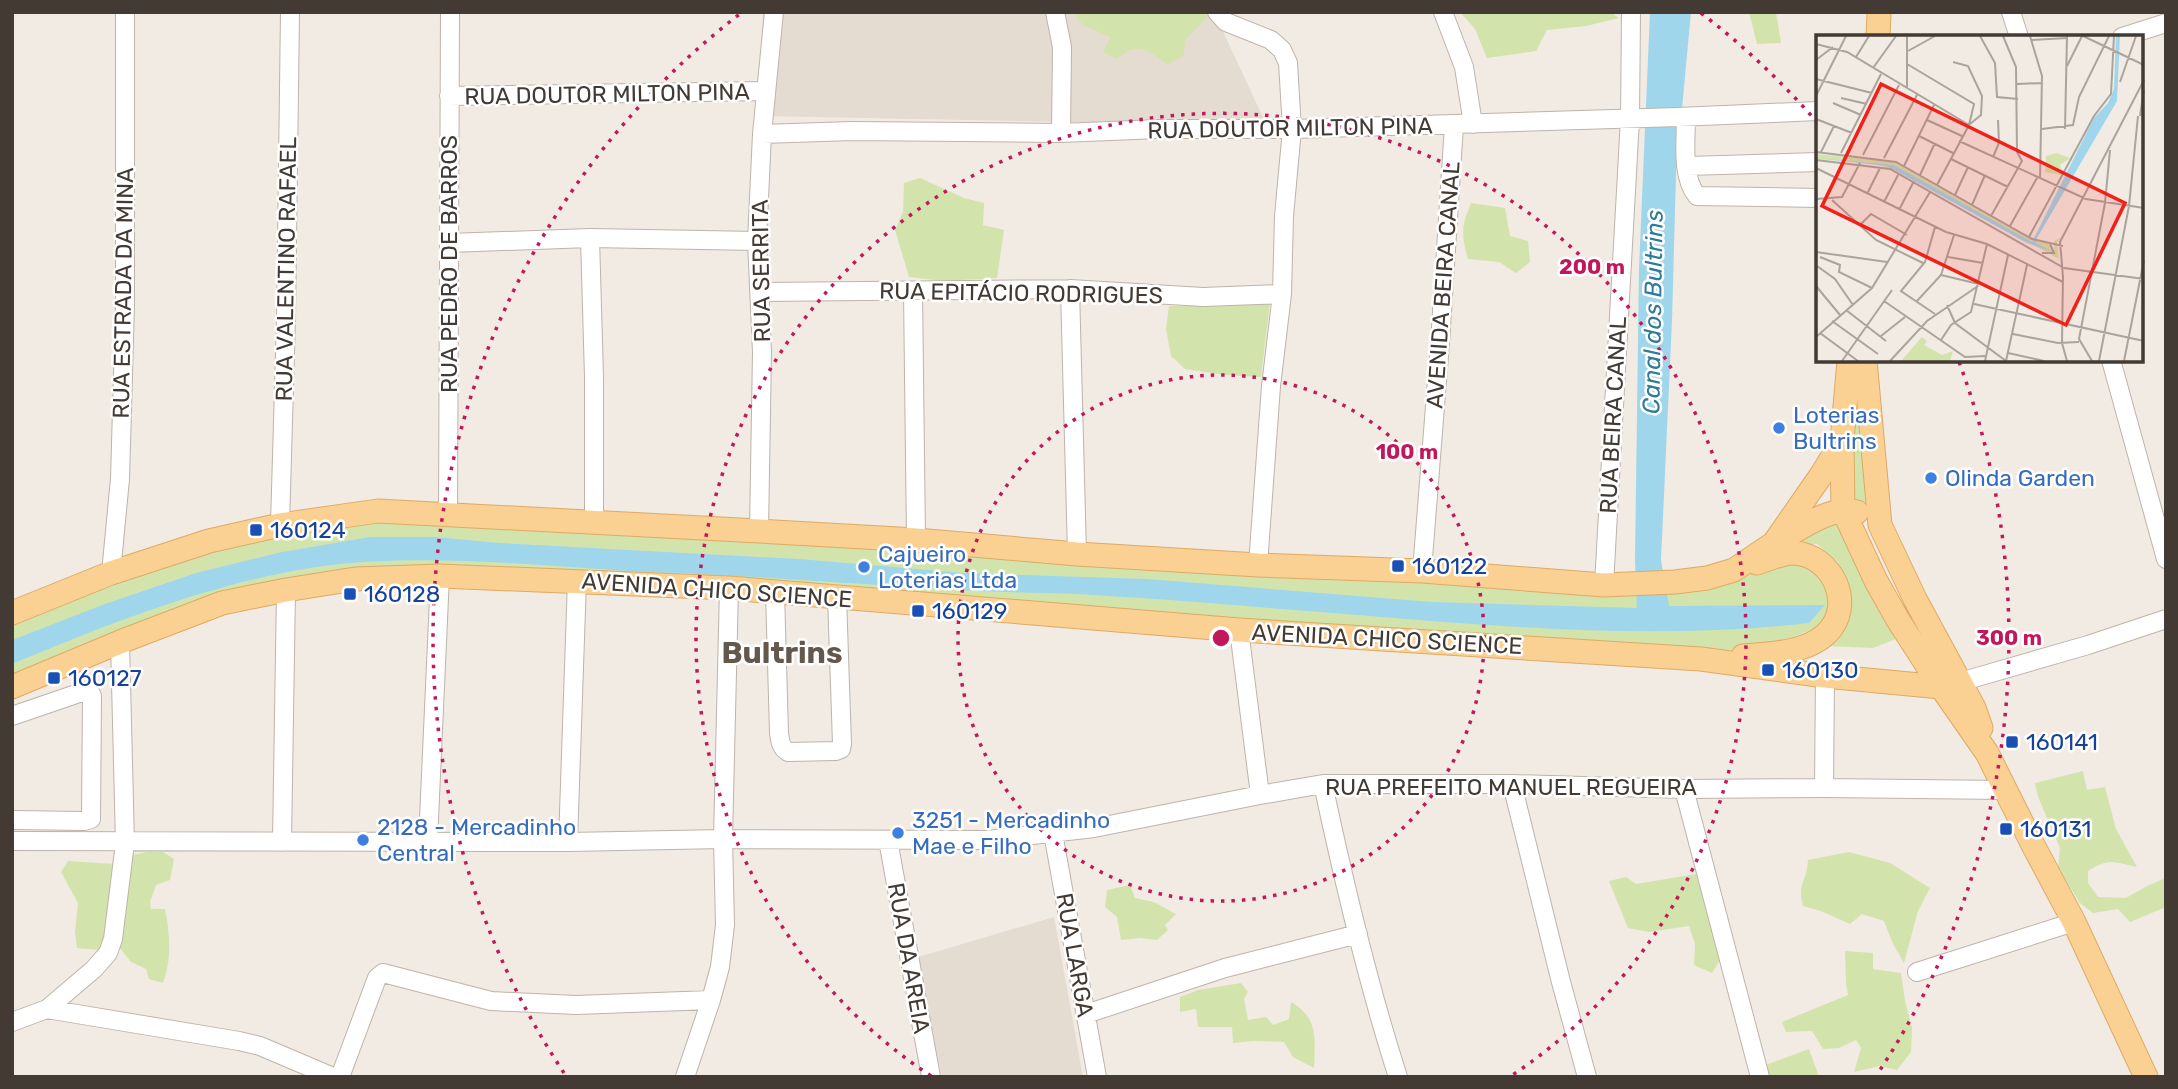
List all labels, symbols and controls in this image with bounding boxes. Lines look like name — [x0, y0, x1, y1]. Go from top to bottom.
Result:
inset map — [1816, 35, 2143, 362]
street label: RUA DOUTOR MILTON PINA — [464, 78, 750, 110]
street label: RUA DOUTOR MILTON PINA — [1147, 112, 1433, 144]
street label: RUA PEDRO DE BARROS — [435, 135, 463, 393]
street label: RUA VALENTINO RAFAEL — [270, 136, 302, 402]
street label: AVENIDA BEIRA CANAL — [1420, 161, 1466, 409]
street label: RUA ESTRADA DA MINA — [107, 167, 139, 419]
street label: RUA SERRITA — [746, 199, 776, 343]
water label: Canal dos Bultrins — [1637, 210, 1669, 414]
text: 200 m — [1559, 254, 1625, 279]
street label: RUA EPITÁCIO RODRIGUES — [879, 277, 1163, 309]
street label: RUA BEIRA CANAL — [1594, 316, 1632, 514]
place label: Loterias Bultrins — [1793, 401, 1879, 455]
marker: Loterias Bultrins — [1771, 420, 1787, 436]
text: 100 m — [1376, 439, 1438, 464]
place label: Olinda Garden — [1945, 464, 2095, 492]
marker: Olinda Garden — [1923, 470, 1939, 486]
place label: 160124 — [270, 516, 346, 544]
marker: 160124 — [248, 522, 264, 538]
place label: Cajueiro Loterias Ltda — [878, 540, 1017, 594]
place label: 160122 — [1412, 552, 1487, 580]
marker: 160122 — [1390, 558, 1406, 574]
marker: Cajueiro Loterias Ltda — [856, 559, 872, 575]
street label: AVENIDA CHICO SCIENCE — [581, 567, 853, 613]
place label: 160128 — [364, 580, 440, 608]
marker: 160128 — [342, 586, 358, 602]
place label: 160129 — [932, 597, 1007, 625]
marker: 160129 — [910, 603, 926, 619]
street label: AVENIDA CHICO SCIENCE — [1251, 618, 1523, 660]
text: 300 m — [1976, 625, 2042, 650]
centre of rings — [1209, 626, 1233, 650]
district label: Bultrins — [721, 635, 843, 671]
place label: 160130 — [1782, 656, 1859, 684]
marker: 160130 — [1760, 662, 1776, 678]
place label: 160127 — [68, 664, 142, 692]
marker: 160127 — [46, 670, 62, 686]
place label: 160141 — [2026, 728, 2098, 756]
marker: 160141 — [2004, 734, 2020, 750]
street label: RUA PREFEITO MANUEL REGUEIRA — [1325, 773, 1697, 801]
place label: 3251 - Mercadinho Mae e Filho — [912, 806, 1110, 860]
place label: 2128 - Mercadinho Central — [377, 813, 576, 867]
place label: 160131 — [2020, 815, 2091, 843]
marker: 160131 — [1998, 821, 2014, 837]
marker: 3251 - Mercadinho Mae e Filho — [890, 825, 906, 841]
marker: 2128 - Mercadinho Central — [355, 832, 371, 848]
street label: RUA DA AREIA — [882, 880, 936, 1036]
street label: RUA LARGA — [1050, 891, 1100, 1019]

